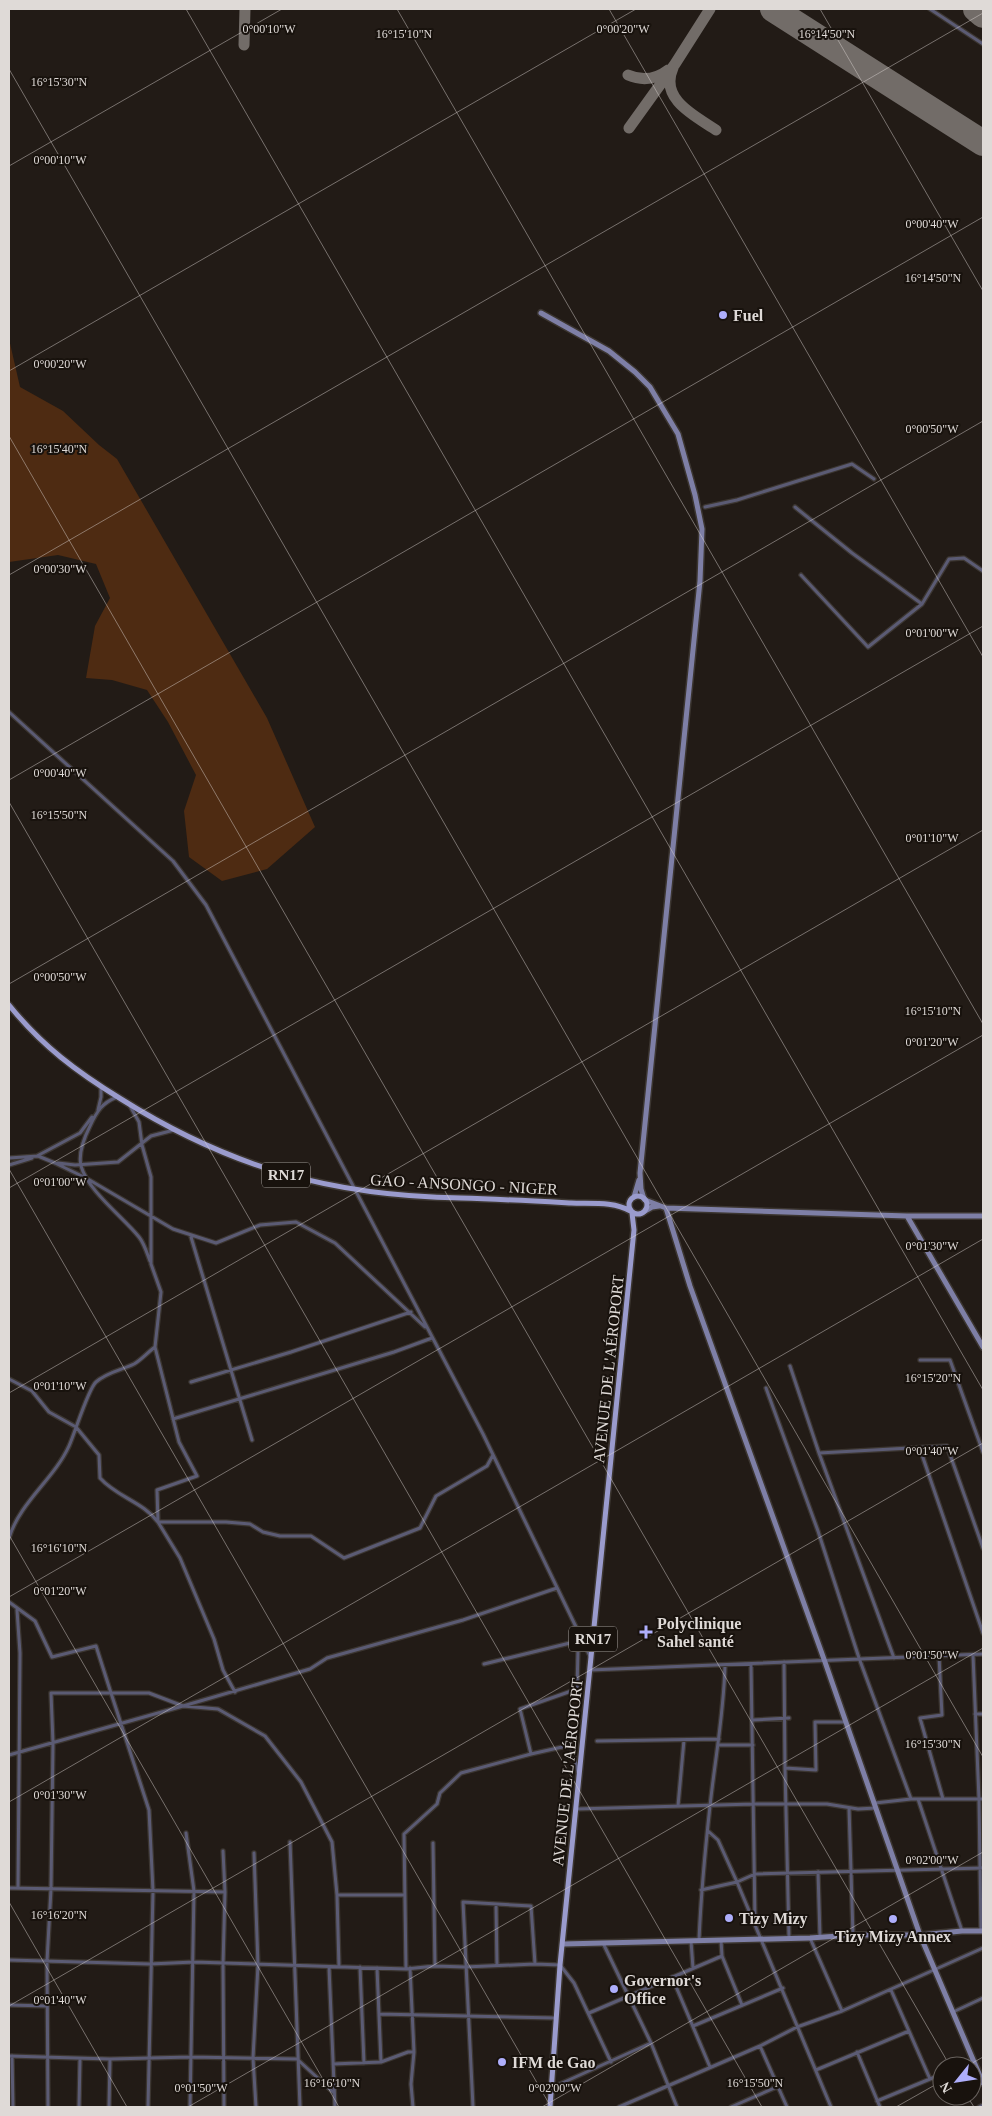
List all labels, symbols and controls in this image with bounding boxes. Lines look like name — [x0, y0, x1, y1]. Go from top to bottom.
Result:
text: 0°00'10"W — [242, 22, 296, 36]
text: 0°00'20"W — [596, 22, 650, 36]
text: 16°15'10"N — [376, 27, 433, 41]
text: 16°14'50"N — [799, 27, 856, 41]
text: 16°15'30"N — [31, 75, 88, 89]
text: 0°00'10"W — [33, 153, 87, 167]
text: 0°00'40"W — [905, 217, 959, 231]
text: 16°14'50"N — [905, 271, 962, 285]
place label: Fuel — [733, 307, 764, 324]
marker: Fuel — [717, 309, 729, 321]
text: 0°00'20"W — [33, 357, 87, 371]
text: 0°00'50"W — [905, 422, 959, 436]
text: 16°15'40"N — [31, 442, 88, 456]
text: 0°00'30"W — [33, 562, 87, 576]
text: 0°01'00"W — [905, 626, 959, 640]
text: 0°00'40"W — [33, 766, 87, 780]
text: 16°15'50"N — [31, 808, 88, 822]
text: 0°01'10"W — [905, 831, 959, 845]
text: 0°00'50"W — [33, 970, 87, 984]
text: 16°15'10"N — [905, 1004, 962, 1018]
text: 0°01'20"W — [905, 1035, 959, 1049]
road number: RN17 — [262, 1162, 310, 1188]
street label: GAO - ANSONGO - NIGER — [370, 1171, 558, 1198]
text: 0°01'00"W — [33, 1175, 87, 1189]
text: 0°01'30"W — [905, 1239, 959, 1253]
street label: AVENUE DE L'AÉROPORT — [589, 1274, 627, 1464]
text: 16°15'20"N — [905, 1371, 962, 1385]
text: 0°01'10"W — [33, 1379, 87, 1393]
text: 0°01'40"W — [905, 1444, 959, 1458]
text: 16°16'10"N — [31, 1541, 88, 1555]
text: 0°01'20"W — [33, 1584, 87, 1598]
place label: Polyclinique Sahel santé — [657, 1615, 741, 1650]
marker: Polyclinique Sahel santé — [639, 1625, 653, 1639]
road number: RN17 — [569, 1626, 617, 1652]
text: 0°01'50"W — [905, 1648, 959, 1662]
street label: AVENUE DE L'AÉROPORT — [548, 1677, 586, 1867]
text: 16°15'30"N — [905, 1737, 962, 1751]
text: 0°01'30"W — [33, 1788, 87, 1802]
text: 0°02'00"W — [905, 1853, 959, 1867]
text: 16°16'20"N — [31, 1908, 88, 1922]
place label: Tizy Mizy — [739, 1910, 808, 1928]
marker: Tizy Mizy — [723, 1912, 735, 1924]
marker: Tizy Mizy Annex — [887, 1913, 899, 1925]
place label: Tizy Mizy Annex — [835, 1928, 951, 1946]
place label: Governor's Office — [624, 1972, 701, 2007]
marker: Governor's Office — [608, 1983, 620, 1995]
text: 0°01'40"W — [33, 1993, 87, 2007]
place label: IFM de Gao — [512, 2054, 596, 2071]
marker: IFM de Gao — [496, 2056, 508, 2068]
north arrow — [932, 2056, 982, 2106]
text: 16°16'10"N — [304, 2076, 361, 2090]
text: 16°15'50"N — [727, 2076, 784, 2090]
text: N — [937, 2079, 955, 2095]
text: 0°01'50"W — [174, 2081, 228, 2095]
text: 0°02'00"W — [528, 2081, 582, 2095]

